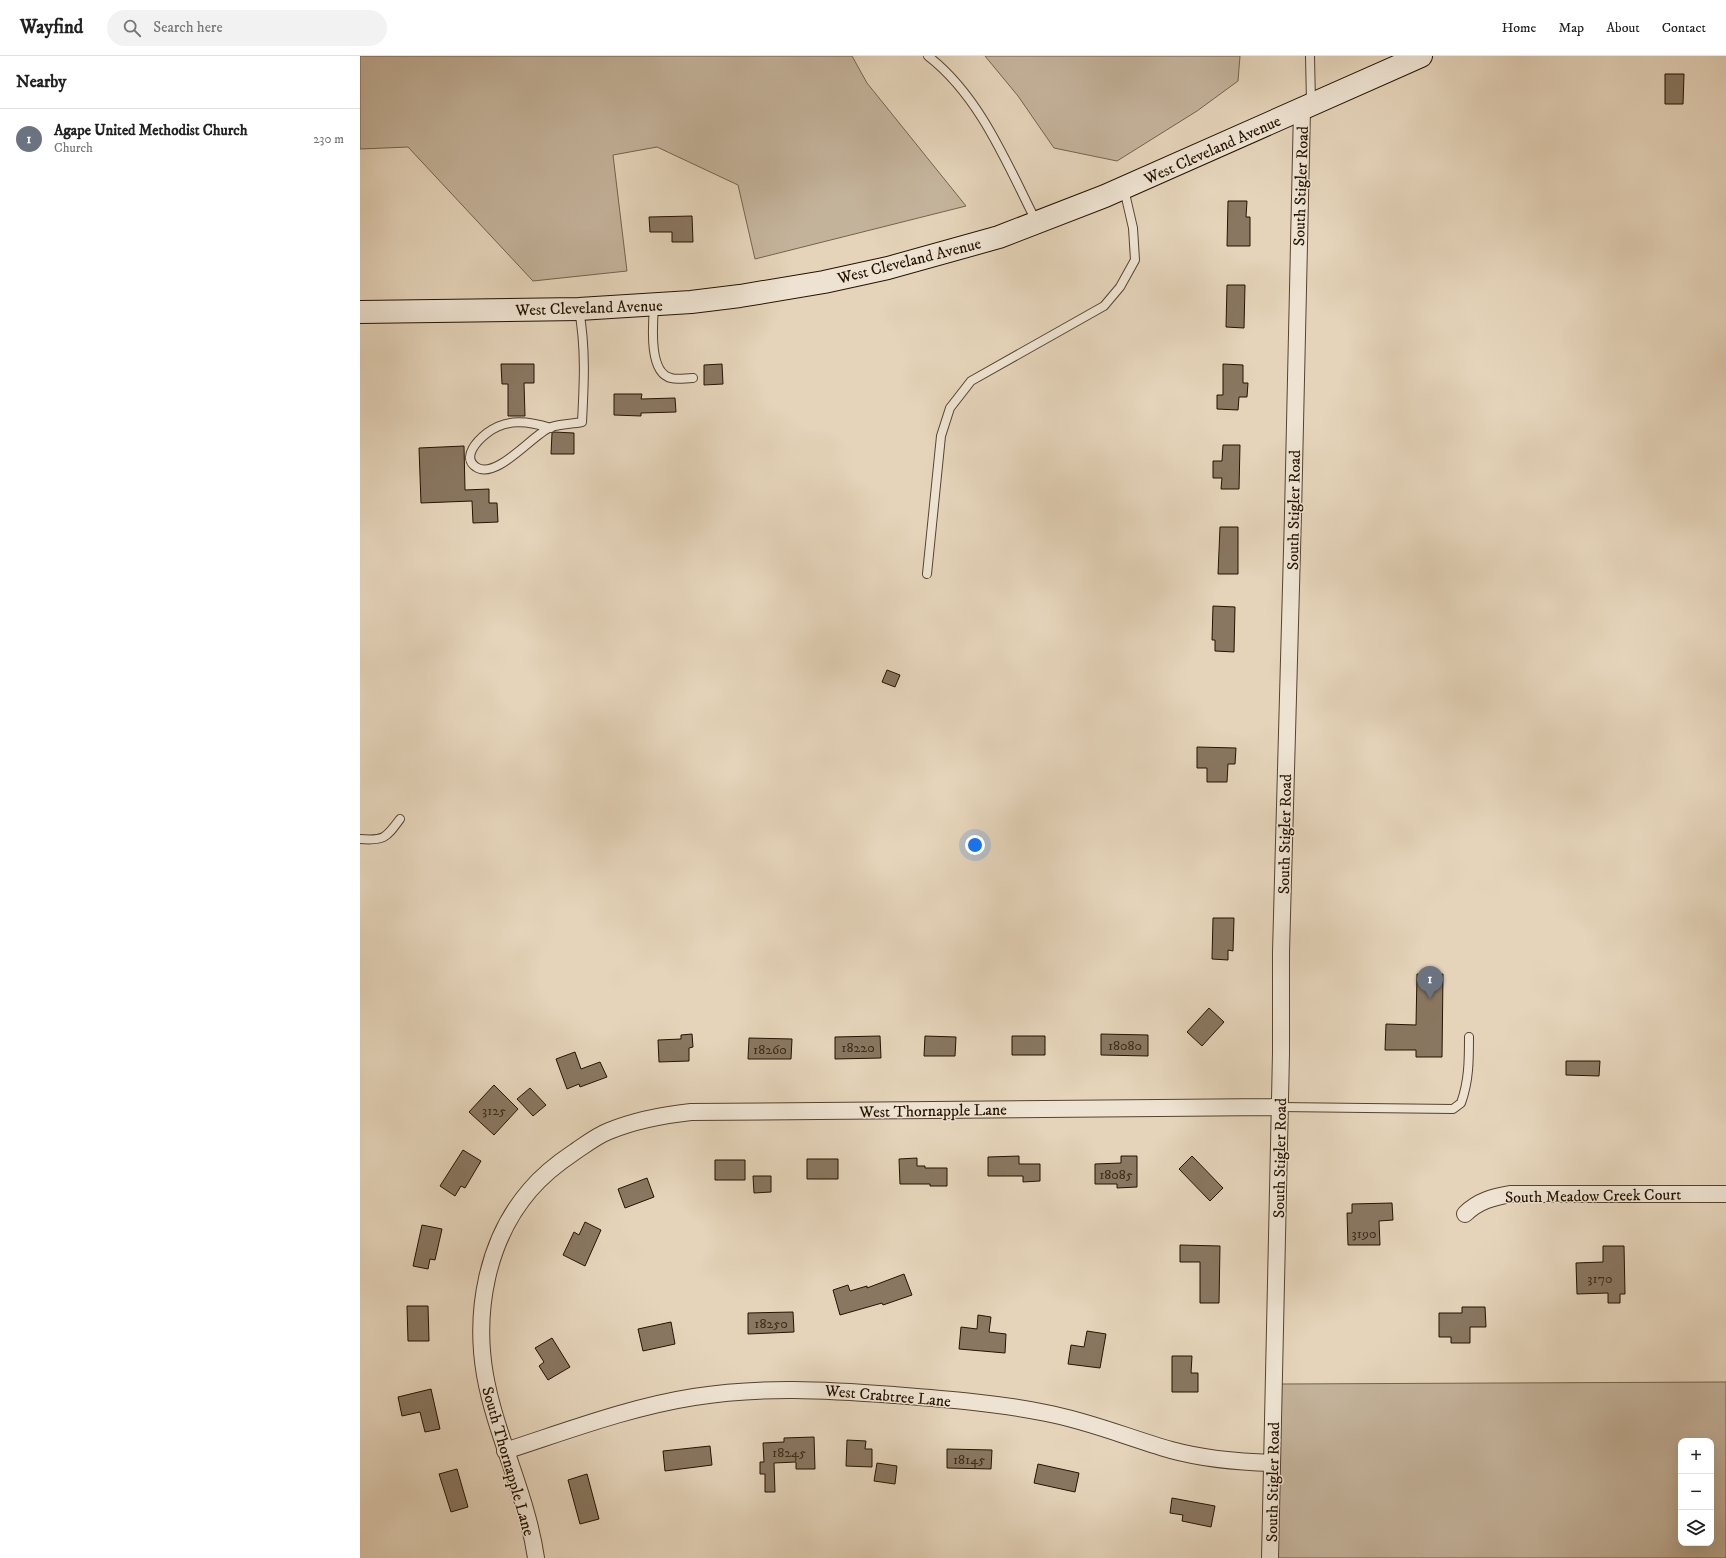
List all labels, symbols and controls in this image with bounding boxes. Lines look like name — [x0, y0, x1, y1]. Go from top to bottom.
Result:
search box — [107, 10, 387, 46]
text: Wayfind — [20, 16, 83, 39]
icon: search — [121, 17, 143, 39]
text: Search here — [153, 18, 223, 37]
text: Home — [1502, 19, 1536, 37]
text: Map — [1558, 19, 1584, 37]
text: About — [1606, 19, 1640, 37]
text: Contact — [1662, 19, 1706, 37]
text: Nearby — [16, 71, 66, 93]
street label: West Cleveland Avenue — [1140, 111, 1284, 189]
text: Agape United Methodist Church — [54, 121, 248, 140]
street label: South Stigler Road — [1289, 126, 1313, 246]
text: 1 — [27, 131, 31, 147]
text: 230 m — [313, 131, 344, 147]
text: Church — [54, 140, 93, 156]
street label: West Cleveland Avenue — [834, 233, 984, 289]
street label: West Cleveland Avenue — [514, 295, 663, 321]
street label: South Stigler Road — [1283, 450, 1305, 570]
street label: South Stigler Road — [1274, 774, 1296, 894]
your location — [965, 835, 985, 855]
pin: 1 — [1417, 966, 1443, 999]
house number: 18080 — [1108, 1037, 1142, 1055]
house number: 18220 — [841, 1039, 875, 1057]
house number: 18260 — [753, 1041, 787, 1059]
street label: South Stigler Road — [1269, 1098, 1291, 1218]
street label: West Thornapple Lane — [858, 1100, 1007, 1122]
house number: 3125 — [482, 1102, 506, 1120]
house number: 18085 — [1099, 1166, 1133, 1184]
street label: South Meadow Creek Court — [1505, 1184, 1681, 1208]
house number: 3190 — [1352, 1225, 1376, 1243]
house number: 3170 — [1587, 1270, 1613, 1288]
house number: 18250 — [754, 1315, 788, 1333]
street label: West Crabtree Lane — [823, 1380, 952, 1411]
street label: South Thornapple Lane — [477, 1384, 539, 1538]
street label: South Stigler Road — [1262, 1422, 1284, 1542]
map controls — [1678, 1438, 1714, 1546]
button: + — [1678, 1438, 1714, 1474]
house number: 18245 — [772, 1444, 806, 1462]
house number: 18145 — [953, 1451, 985, 1469]
button: − — [1678, 1474, 1714, 1510]
button: layers — [1678, 1510, 1714, 1546]

